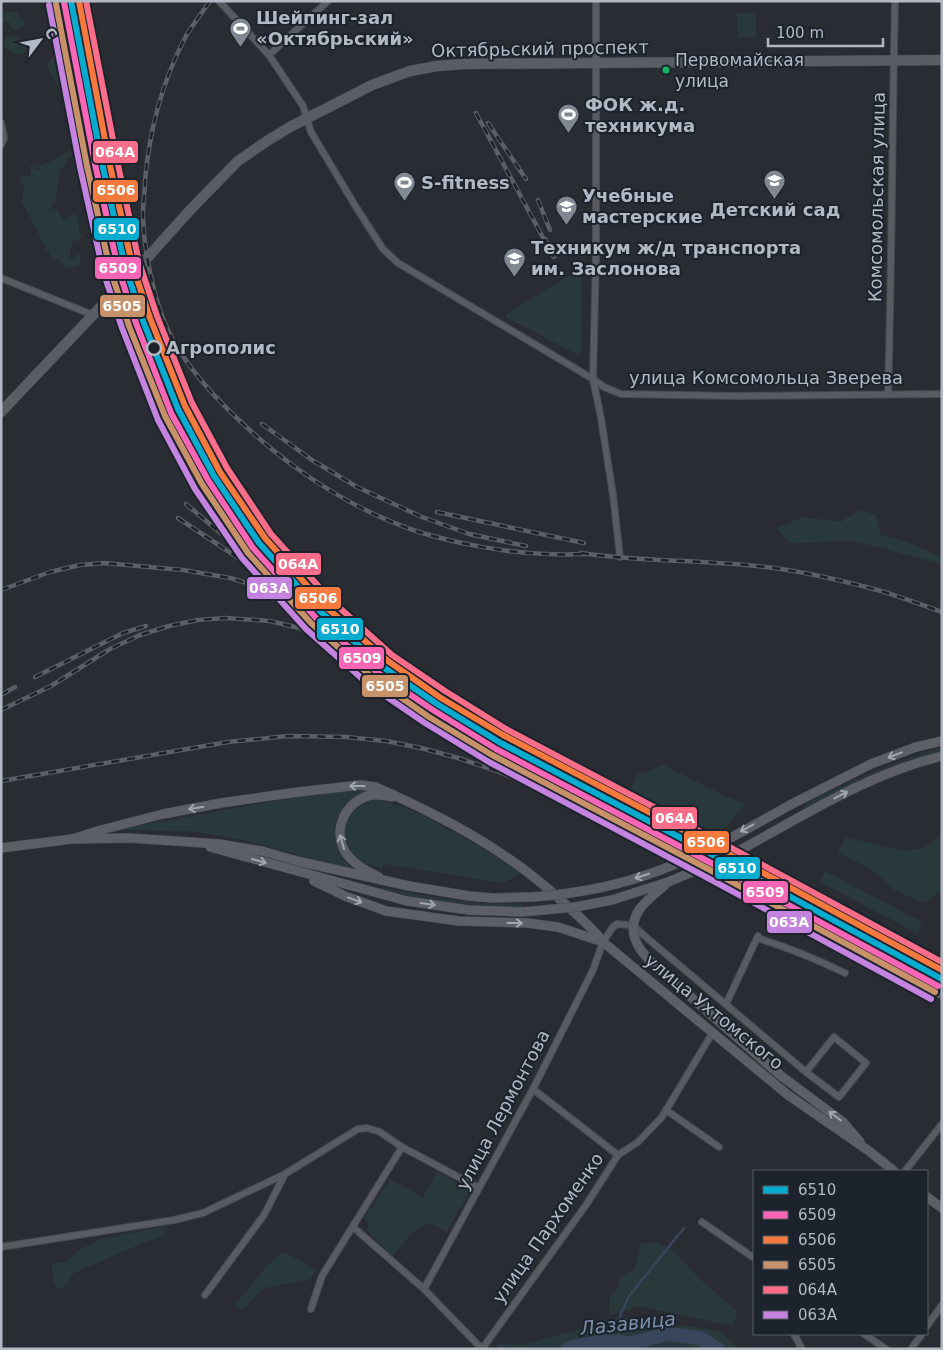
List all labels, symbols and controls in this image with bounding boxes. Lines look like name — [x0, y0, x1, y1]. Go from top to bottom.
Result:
place label: Шейпинг-зал «Октябрьский» — [256, 7, 414, 49]
north arrow — [15, 15, 65, 65]
scale bar — [768, 15, 883, 47]
sports icon: Шейпинг-зал «Октябрьский» — [228, 16, 252, 47]
text: 100 m — [776, 24, 824, 42]
text: С — [42, 25, 61, 42]
street label: Октябрьский проспект — [431, 36, 649, 61]
place label: Первомайская улица — [675, 50, 804, 91]
marker: Первомайская улица — [661, 65, 671, 75]
street label: Комсомольская улица — [864, 92, 889, 302]
place label: ФОК ж.д. техникума — [585, 94, 695, 136]
sports icon: ФОК ж.д. техникума — [557, 103, 581, 134]
line badge: 064А — [92, 140, 139, 164]
text: 064А — [95, 144, 135, 160]
school or university icon: Детский сад — [763, 168, 787, 199]
sports icon: S-fitness — [393, 171, 417, 202]
place label: S-fitness — [421, 172, 510, 193]
line badge: 6506 — [92, 179, 139, 203]
text: 6506 — [97, 182, 135, 198]
place label: Учебные мастерские — [582, 185, 703, 227]
school or university icon: Учебные мастерские — [554, 194, 578, 225]
place label: Детский сад — [710, 199, 840, 220]
line badge: 6510 — [93, 217, 140, 241]
text: 6510 — [98, 221, 137, 237]
place label: Техникум ж/д транспорта им. Заслонова — [531, 237, 801, 279]
school or university icon: Техникум ж/д транспорта им. Заслонова — [503, 246, 527, 277]
line badge: 6509 — [94, 256, 142, 280]
text: 6509 — [99, 260, 137, 276]
line badge: 6505 — [99, 294, 146, 318]
text: 6505 — [103, 298, 141, 314]
place label: Агрополис — [166, 337, 276, 358]
marker: Агрополис — [146, 340, 162, 356]
street label: улица Комсомольца Зверева — [629, 367, 903, 388]
line badge: 064А — [275, 552, 322, 576]
text: 064А — [278, 556, 318, 572]
line badge: 063А — [246, 576, 293, 600]
text: 063А — [249, 580, 289, 596]
line badge: 6506 — [294, 586, 342, 610]
text: 6506 — [299, 590, 337, 606]
line badge: 6510 — [316, 617, 364, 641]
text: 6510 — [321, 621, 360, 637]
line badge: 6509 — [338, 646, 385, 670]
text: 6509 — [343, 650, 381, 666]
line badge: 6505 — [361, 674, 409, 698]
text: 6505 — [366, 678, 404, 694]
one-way arrow — [888, 751, 903, 760]
one-way arrow — [349, 781, 366, 791]
one-way arrow — [833, 790, 848, 799]
one-way arrow — [189, 803, 205, 813]
line badge: 064А — [651, 806, 698, 830]
text: 064А — [655, 810, 695, 826]
one-way arrow — [741, 824, 755, 834]
line badge: 6506 — [683, 830, 730, 854]
one-way arrow — [337, 834, 347, 850]
text: 6506 — [687, 834, 725, 850]
line badge: 6510 — [714, 856, 761, 880]
one-way arrow — [251, 857, 267, 867]
text: 6510 — [718, 860, 757, 876]
one-way arrow — [635, 872, 651, 882]
line badge: 6509 — [742, 880, 789, 904]
text: 6509 — [746, 884, 784, 900]
one-way arrow — [347, 896, 363, 905]
one-way arrow — [420, 900, 436, 910]
line badge: 063А — [766, 910, 813, 934]
text: 063А — [769, 914, 809, 930]
one-way arrow — [507, 918, 523, 928]
street label: улица Ухтомского — [641, 949, 788, 1074]
street label: улица Лермонтова — [451, 1026, 554, 1193]
one-way arrow — [829, 1111, 842, 1122]
street label: улица Пархоменко — [488, 1148, 607, 1307]
legend — [753, 1170, 928, 1335]
text: 6510 — [798, 1181, 836, 1199]
text: 6509 — [798, 1206, 836, 1224]
text: 6506 — [798, 1231, 836, 1249]
text: 6505 — [798, 1256, 836, 1274]
text: 064А — [798, 1281, 838, 1299]
text: 063А — [798, 1306, 838, 1324]
water label: Лазавица — [578, 1307, 677, 1339]

